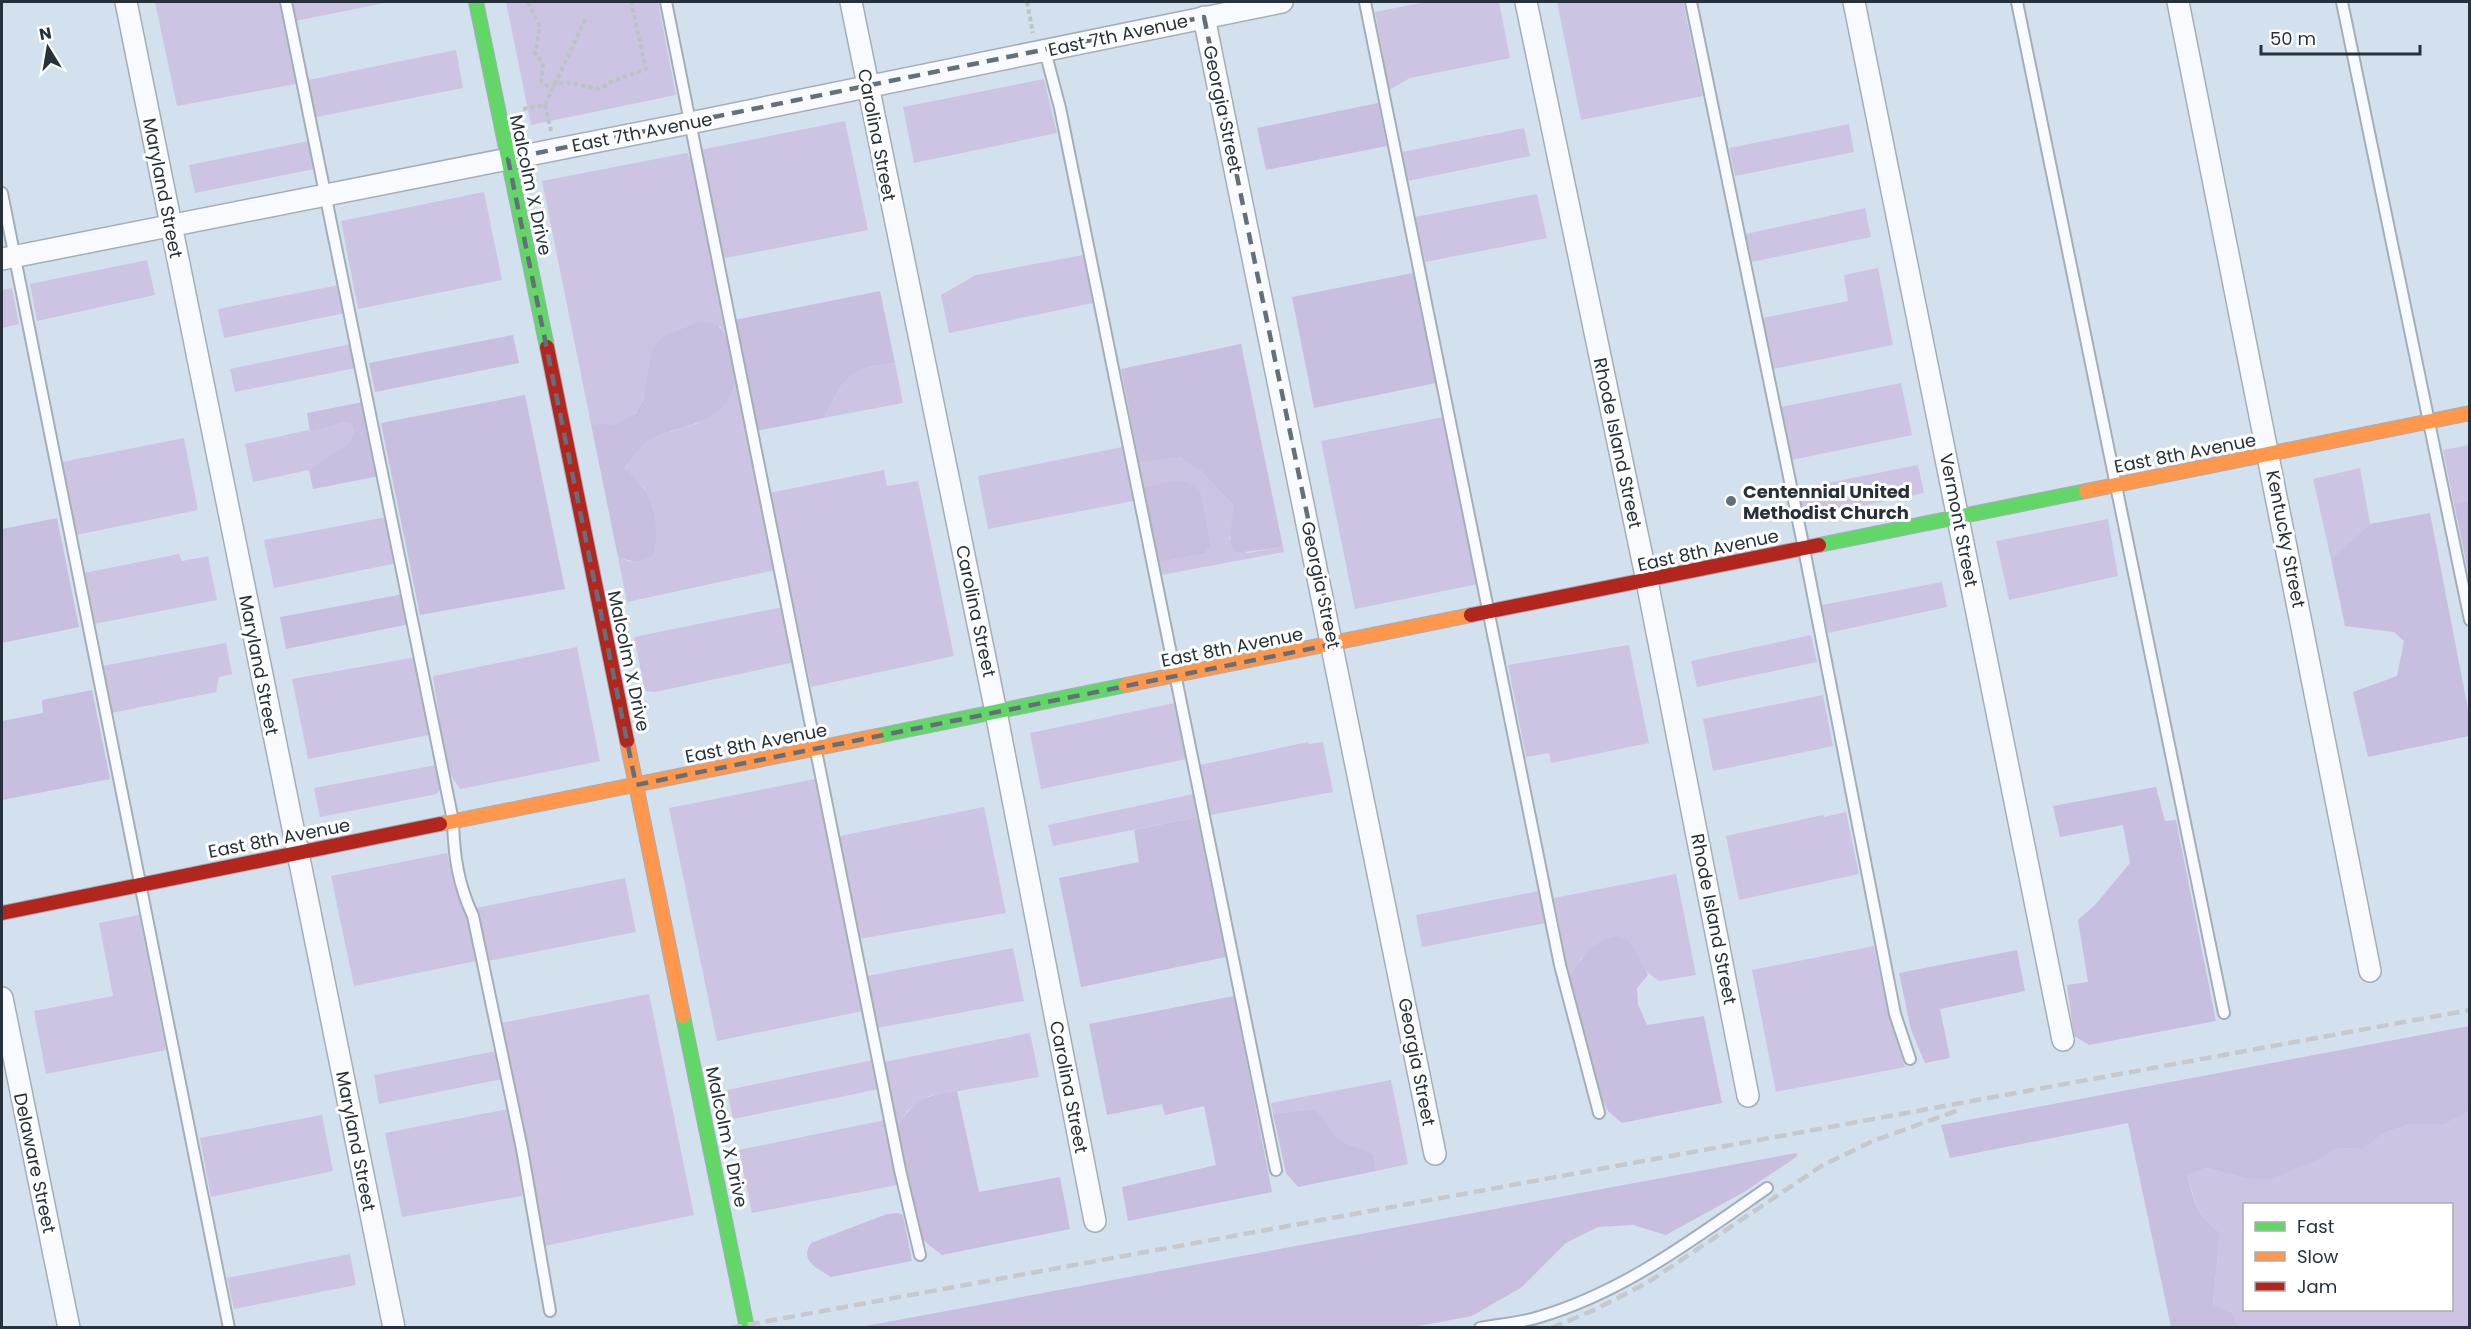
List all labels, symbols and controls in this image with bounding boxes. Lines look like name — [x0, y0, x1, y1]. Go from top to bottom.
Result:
street label: East 7th Avenue — [1046, 8, 1190, 62]
north arrow — [18, 18, 78, 78]
scale bar — [2261, 18, 2420, 56]
text: N — [37, 21, 53, 46]
text: 50 m — [2270, 26, 2316, 51]
street label: Georgia Street — [1197, 43, 1249, 175]
street label: Carolina Street — [852, 67, 902, 203]
street label: East 7th Avenue — [570, 106, 714, 158]
street label: Malcolm X Drive — [504, 112, 558, 258]
street label: Maryland Street — [137, 116, 189, 260]
street label: Rhode Island Street — [1588, 355, 1648, 531]
street label: East 8th Avenue — [2112, 427, 2258, 479]
street label: Vermont Street — [1934, 451, 1984, 589]
street label: Kentucky Street — [2260, 468, 2312, 610]
place label: Centennial United Methodist Church — [1743, 479, 1910, 525]
marker: Centennial United Methodist Church — [1724, 494, 1738, 508]
street label: Georgia Street — [1295, 519, 1347, 651]
street label: East 8th Avenue — [1635, 523, 1781, 577]
street label: Carolina Street — [950, 543, 1002, 679]
street label: Malcolm X Drive — [602, 588, 656, 734]
street label: Maryland Street — [233, 593, 285, 737]
street label: East 8th Avenue — [1159, 621, 1305, 673]
street label: East 8th Avenue — [683, 717, 829, 769]
street label: East 8th Avenue — [206, 812, 352, 864]
street label: Rhode Island Street — [1685, 831, 1743, 1007]
street label: Georgia Street — [1392, 996, 1442, 1128]
street label: Carolina Street — [1044, 1019, 1094, 1155]
street label: Malcolm X Drive — [700, 1064, 754, 1210]
street label: Maryland Street — [330, 1069, 382, 1213]
street label: Delaware Street — [8, 1091, 62, 1235]
legend — [2243, 1203, 2453, 1311]
text: Fast — [2297, 1214, 2334, 1239]
text: Slow — [2297, 1244, 2339, 1269]
text: Jam — [2297, 1274, 2337, 1299]

